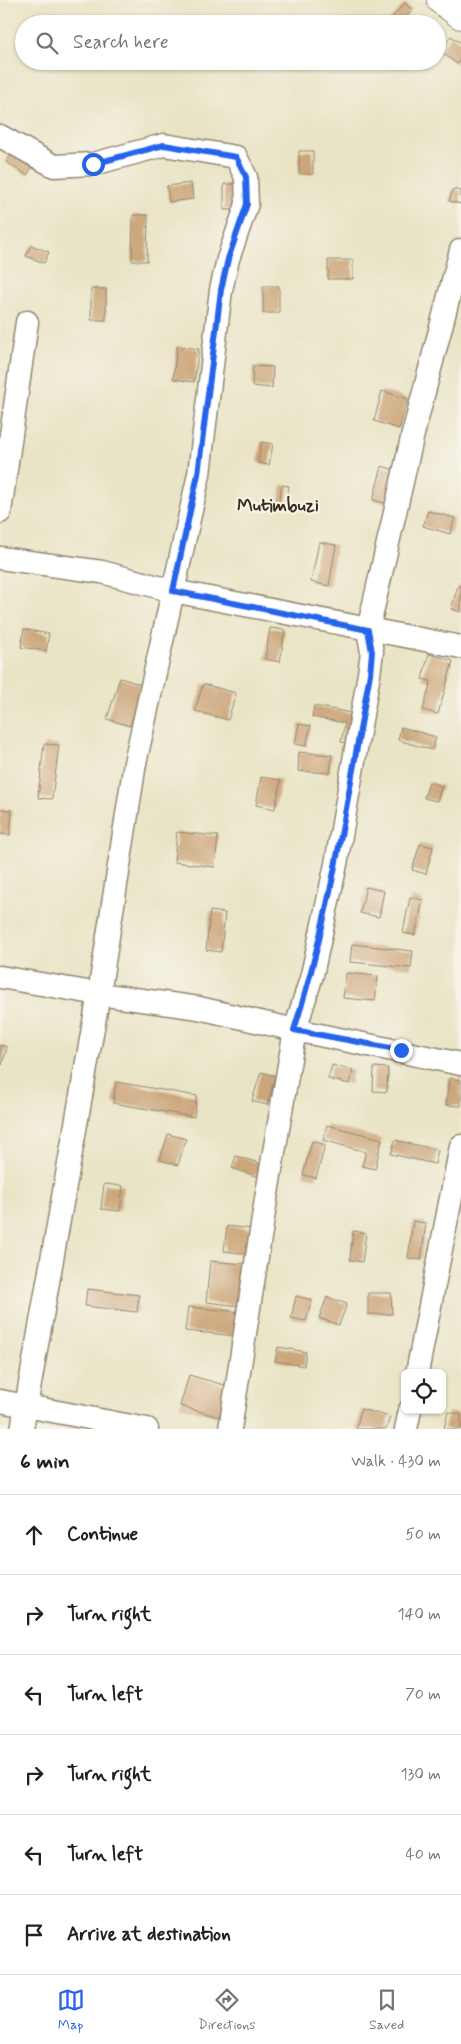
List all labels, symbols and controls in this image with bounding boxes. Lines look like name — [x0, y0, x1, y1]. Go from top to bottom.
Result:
search box — [15, 15, 446, 70]
icon: search — [33, 29, 61, 57]
text: Search here — [73, 30, 169, 55]
route start — [82, 153, 105, 176]
district label: Mutimbuzi — [237, 494, 319, 518]
route end — [390, 1039, 413, 1062]
map controls — [401, 1369, 446, 1414]
button: locate — [401, 1369, 446, 1414]
text: 6 min — [20, 1448, 70, 1476]
text: Walk · 430 m — [351, 1451, 441, 1472]
icon: ahead — [20, 1521, 48, 1549]
text: Continue — [67, 1522, 138, 1547]
text: 50 m — [405, 1524, 441, 1545]
icon: right — [20, 1601, 48, 1629]
text: Turn right — [67, 1602, 151, 1627]
text: 140 m — [397, 1604, 441, 1625]
icon: left — [20, 1681, 48, 1709]
text: Turn left — [67, 1682, 143, 1707]
text: 70 m — [405, 1684, 441, 1705]
icon: right — [20, 1761, 48, 1789]
text: Turn right — [67, 1762, 151, 1787]
text: 130 m — [400, 1764, 441, 1785]
icon: left — [20, 1841, 48, 1869]
text: Turn left — [67, 1842, 143, 1867]
text: 40 m — [405, 1844, 441, 1865]
icon: arrive — [20, 1921, 48, 1949]
text: Arrive at destination — [67, 1922, 231, 1947]
tab: Map — [57, 1986, 85, 2034]
tab: Directions — [198, 1986, 256, 2034]
tab: Saved — [369, 1986, 404, 2034]

